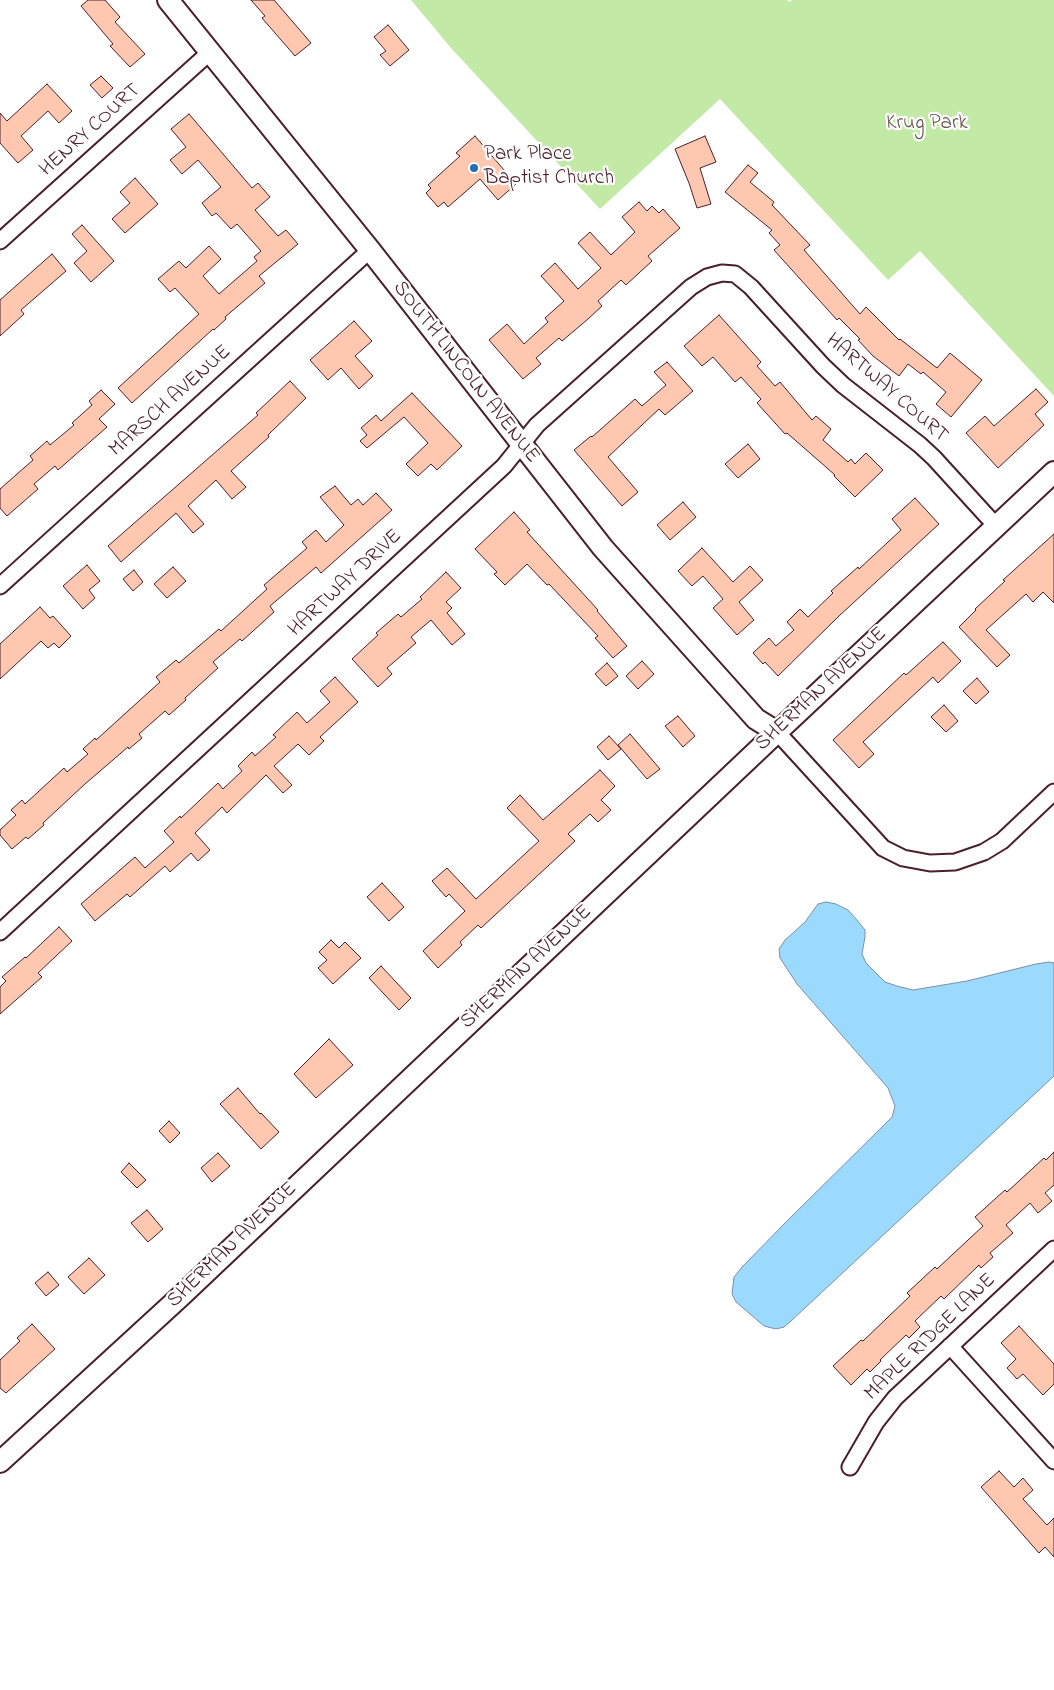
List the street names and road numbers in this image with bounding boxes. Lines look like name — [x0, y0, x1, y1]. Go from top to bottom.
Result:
street label: HENRY COURT — [35, 79, 147, 183]
street label: SOUTH LINCOLN AVENUE — [386, 277, 544, 469]
street label: HARTWAY COURT — [819, 329, 953, 449]
street label: MARSCH AVENUE — [105, 341, 237, 463]
street label: HARTWAY DRIVE — [284, 525, 408, 643]
street label: SHERMAN AVENUE — [751, 623, 893, 757]
street label: SHERMAN AVENUE — [456, 901, 598, 1035]
street label: SHERMAN AVENUE — [163, 1178, 303, 1314]
street label: MAPLE RIDGE LANE — [860, 1269, 1002, 1407]

